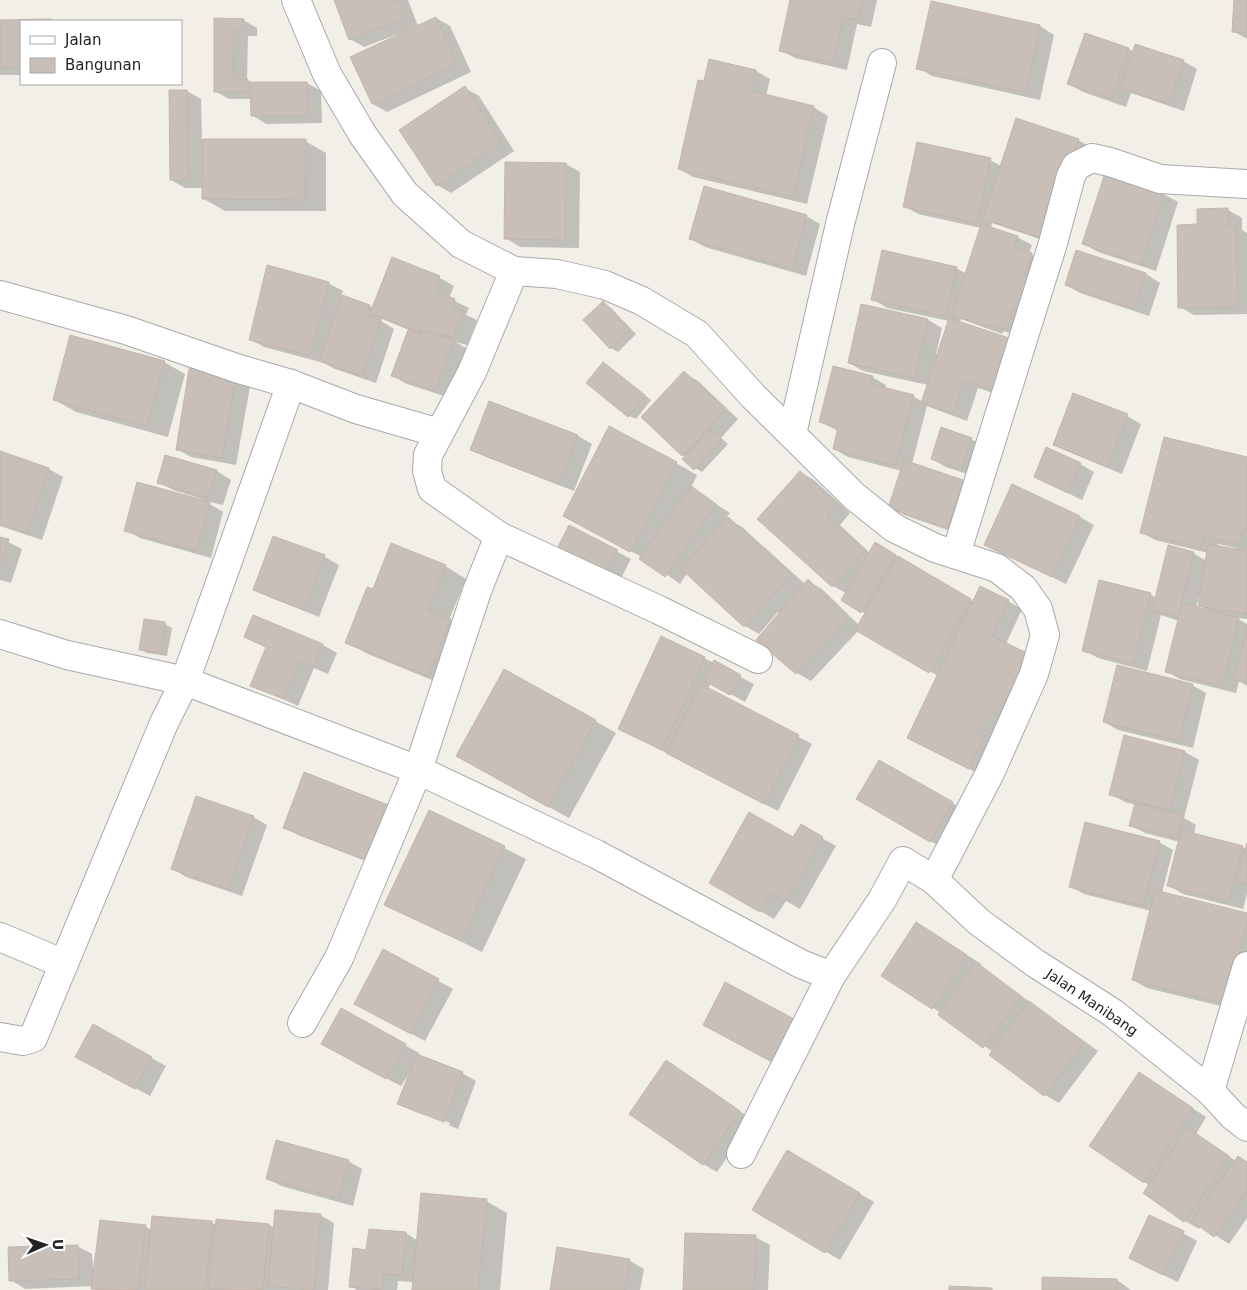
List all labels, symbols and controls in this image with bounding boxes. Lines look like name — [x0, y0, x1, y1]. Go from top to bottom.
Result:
legend — [20, 20, 182, 85]
text: Jalan — [64, 31, 101, 49]
text: Bangunan — [65, 56, 141, 74]
street label: Jalan Manibang — [1042, 965, 1141, 1039]
north arrow — [20, 1220, 70, 1270]
text: U — [50, 1239, 66, 1251]

